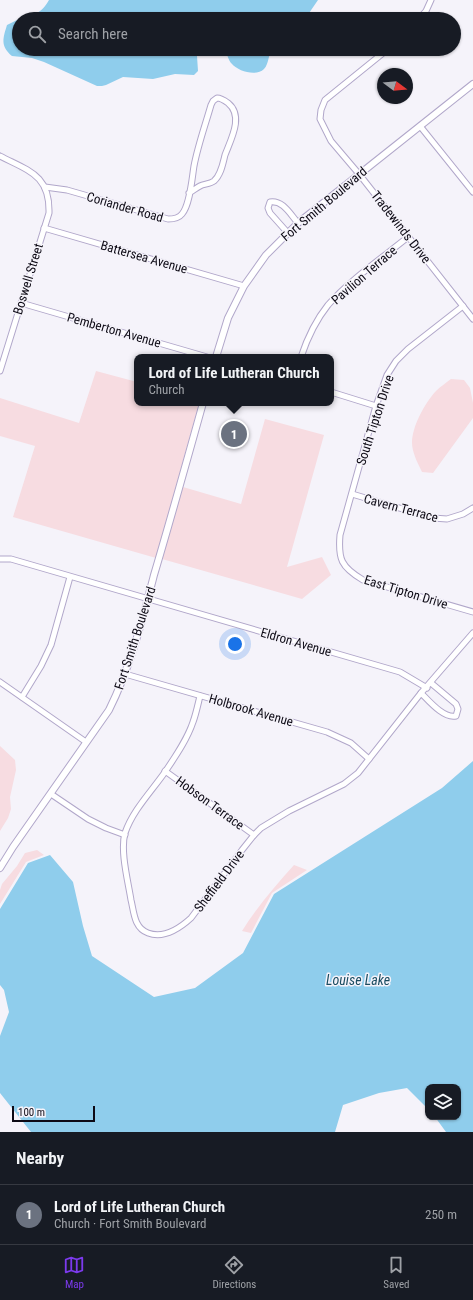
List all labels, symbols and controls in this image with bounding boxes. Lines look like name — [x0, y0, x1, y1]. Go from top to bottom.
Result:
search box — [12, 12, 461, 56]
icon: search — [26, 23, 48, 45]
text: Search here — [58, 25, 128, 43]
north arrow — [377, 68, 413, 104]
street label: Fort Smith Boulevard — [278, 164, 370, 244]
street label: Tradewinds Drive — [368, 188, 434, 266]
street label: Coriander Road — [85, 189, 165, 225]
street label: Battersea Avenue — [99, 237, 189, 277]
street label: Boswell Street — [10, 242, 46, 316]
street label: Pavilion Terrace — [328, 243, 400, 307]
street label: Pemberton Avenue — [65, 309, 163, 351]
popup — [134, 354, 334, 406]
text: Lord of Life Lutheran Church — [148, 364, 320, 382]
street label: South Tipton Drive — [353, 373, 397, 467]
text: Church — [148, 382, 184, 397]
pin: 1 — [221, 419, 247, 449]
street label: Cavern Terrace — [362, 491, 440, 525]
street label: East Tipton Drive — [362, 572, 450, 612]
street label: Fort Smith Boulevard — [111, 585, 159, 691]
street label: Eldron Avenue — [259, 625, 333, 659]
your location — [225, 634, 245, 654]
street label: Holbrook Avenue — [207, 691, 295, 729]
street label: Hobson Terrace — [173, 773, 247, 833]
street label: Sheffield Drive — [191, 847, 247, 915]
water label: Louise Lake — [326, 972, 390, 988]
map controls — [425, 1084, 461, 1120]
button: layers — [425, 1084, 461, 1120]
scale bar — [12, 1104, 95, 1123]
text: 100 m — [18, 1106, 45, 1119]
text: Nearby — [16, 1148, 64, 1168]
text: Lord of Life Lutheran Church — [54, 1198, 225, 1216]
text: 1 — [26, 1207, 32, 1222]
text: 250 m — [425, 1207, 457, 1222]
text: Church · Fort Smith Boulevard — [54, 1216, 206, 1231]
tab: Map — [63, 1254, 85, 1291]
tab: Directions — [212, 1254, 256, 1291]
tab: Saved — [383, 1254, 410, 1291]

